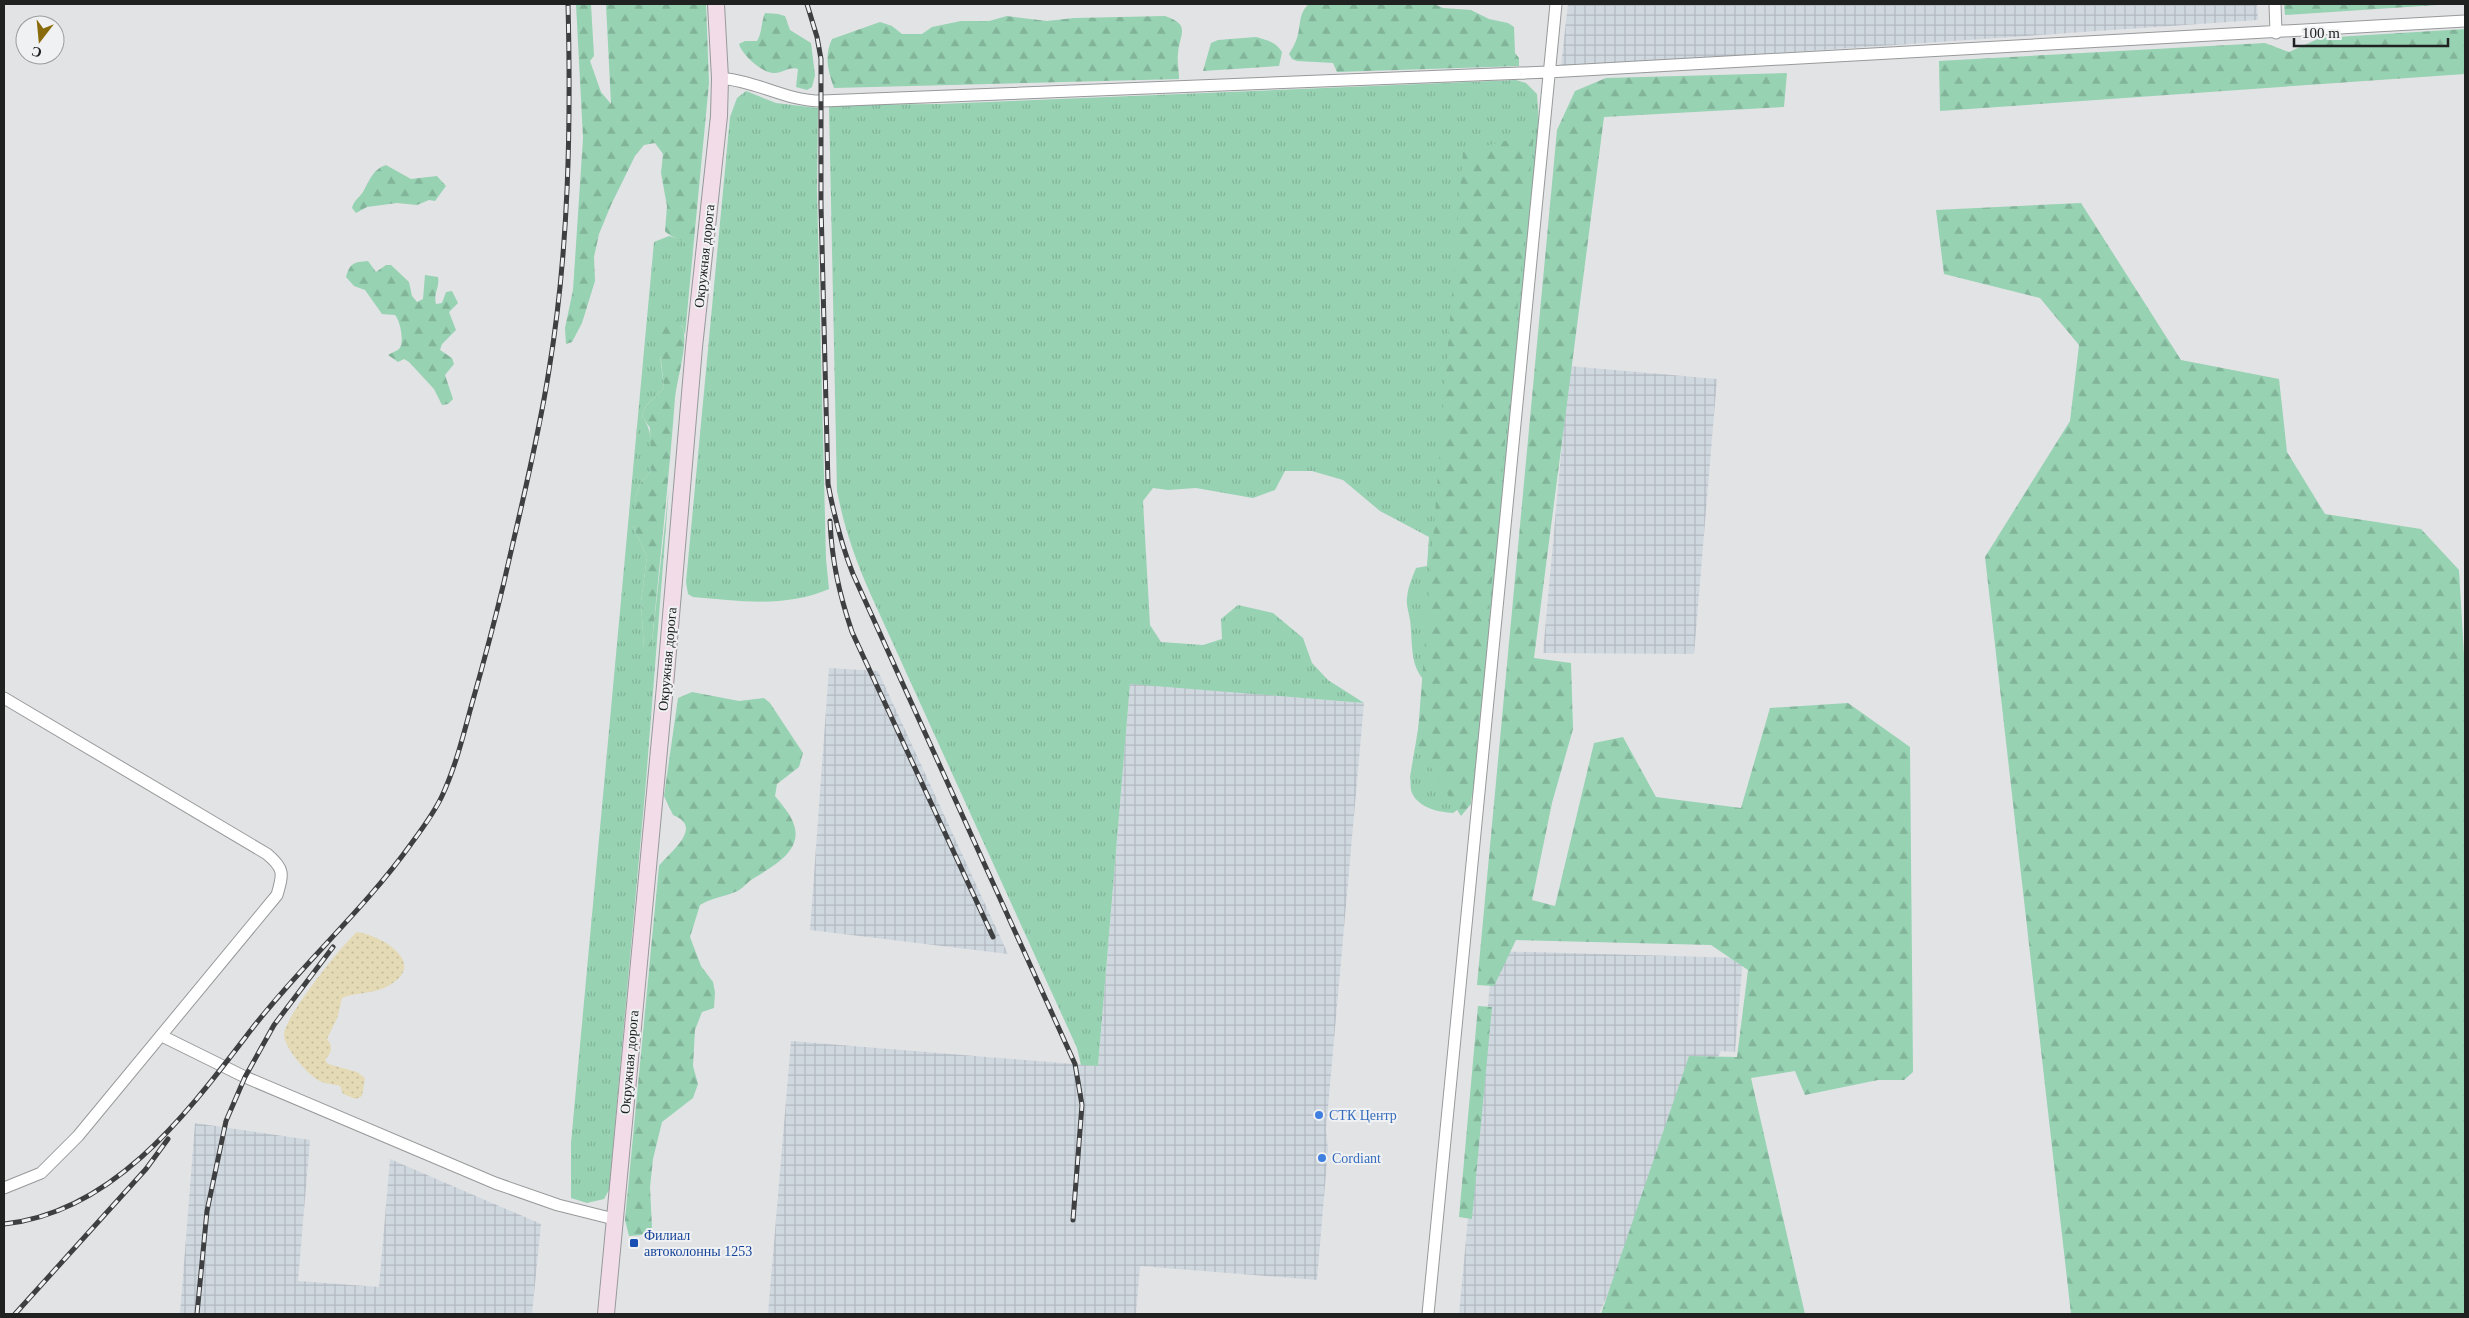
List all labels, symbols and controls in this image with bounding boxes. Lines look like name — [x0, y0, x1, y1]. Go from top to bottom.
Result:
north arrow — [15, 15, 65, 65]
scale bar — [2294, 15, 2448, 47]
text: 100 m — [2302, 25, 2340, 41]
text: С — [30, 43, 43, 61]
street label: Окружная дорога — [692, 203, 717, 309]
street label: Окружная дорога — [655, 606, 680, 711]
street label: Окружная дорога — [617, 1009, 642, 1114]
place label: СТК Центр — [1329, 1108, 1397, 1123]
marker: СТК Центр — [1313, 1109, 1325, 1121]
place label: Cordiant — [1332, 1151, 1381, 1166]
marker: Cordiant — [1316, 1152, 1328, 1164]
place label: Филиал автоколонны 1253 — [644, 1228, 752, 1259]
marker: Филиал автоколонны 1253 — [628, 1237, 640, 1249]

